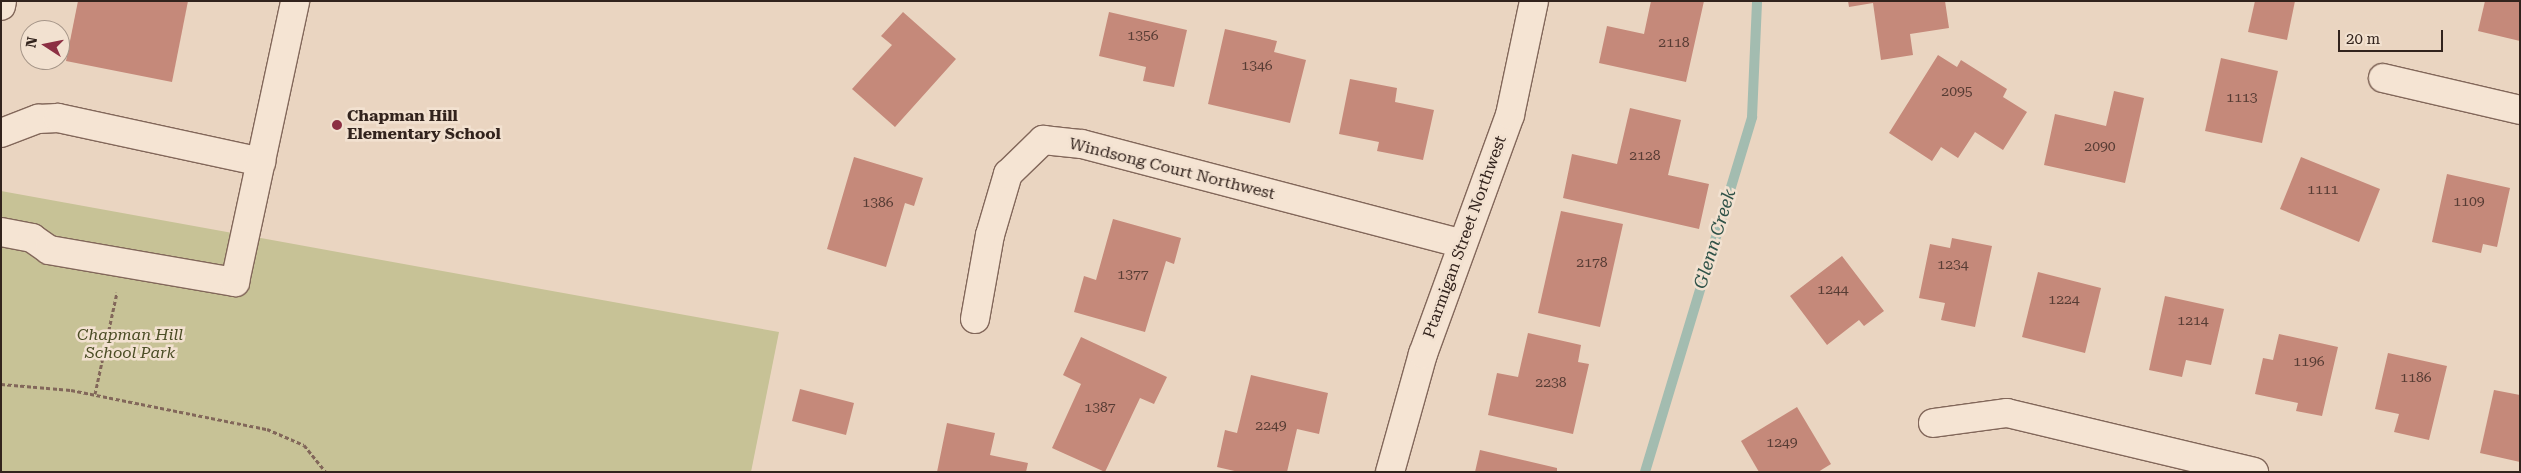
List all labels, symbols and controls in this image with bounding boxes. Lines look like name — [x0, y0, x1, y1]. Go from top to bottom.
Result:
north arrow — [20, 20, 70, 70]
scale bar — [2341, 20, 2446, 52]
house number: 1356 — [1127, 27, 1159, 43]
text: 20 m — [2346, 30, 2380, 48]
house number: 2118 — [1658, 34, 1690, 50]
text: N — [22, 36, 40, 49]
house number: 1346 — [1241, 57, 1273, 73]
house number: 2095 — [1941, 83, 1973, 99]
house number: 1113 — [2226, 89, 2258, 105]
place label: Chapman Hill Elementary School — [347, 106, 501, 144]
marker: Chapman Hill Elementary School — [331, 119, 343, 131]
street label: Ptarmigan Street Northwest — [1419, 133, 1511, 341]
street label: Windsong Court Northwest — [1067, 134, 1277, 204]
house number: 2090 — [2084, 138, 2116, 154]
house number: 2128 — [1629, 147, 1661, 163]
house number: 1111 — [2307, 181, 2339, 197]
water label: Glenn Creek — [1690, 187, 1740, 291]
house number: 1109 — [2453, 193, 2485, 209]
house number: 1386 — [862, 194, 894, 210]
house number: 2178 — [1576, 254, 1608, 270]
house number: 1234 — [1937, 256, 1969, 272]
house number: 1377 — [1117, 266, 1149, 282]
house number: 1244 — [1817, 281, 1849, 297]
house number: 1224 — [2048, 291, 2080, 307]
house number: 1214 — [2177, 312, 2209, 328]
park label: Chapman Hill School Park — [77, 325, 183, 363]
house number: 1196 — [2293, 353, 2325, 369]
house number: 1186 — [2400, 369, 2432, 385]
house number: 2238 — [1535, 374, 1567, 390]
house number: 1387 — [1084, 399, 1116, 415]
house number: 2249 — [1255, 417, 1287, 433]
house number: 1249 — [1766, 434, 1798, 450]

